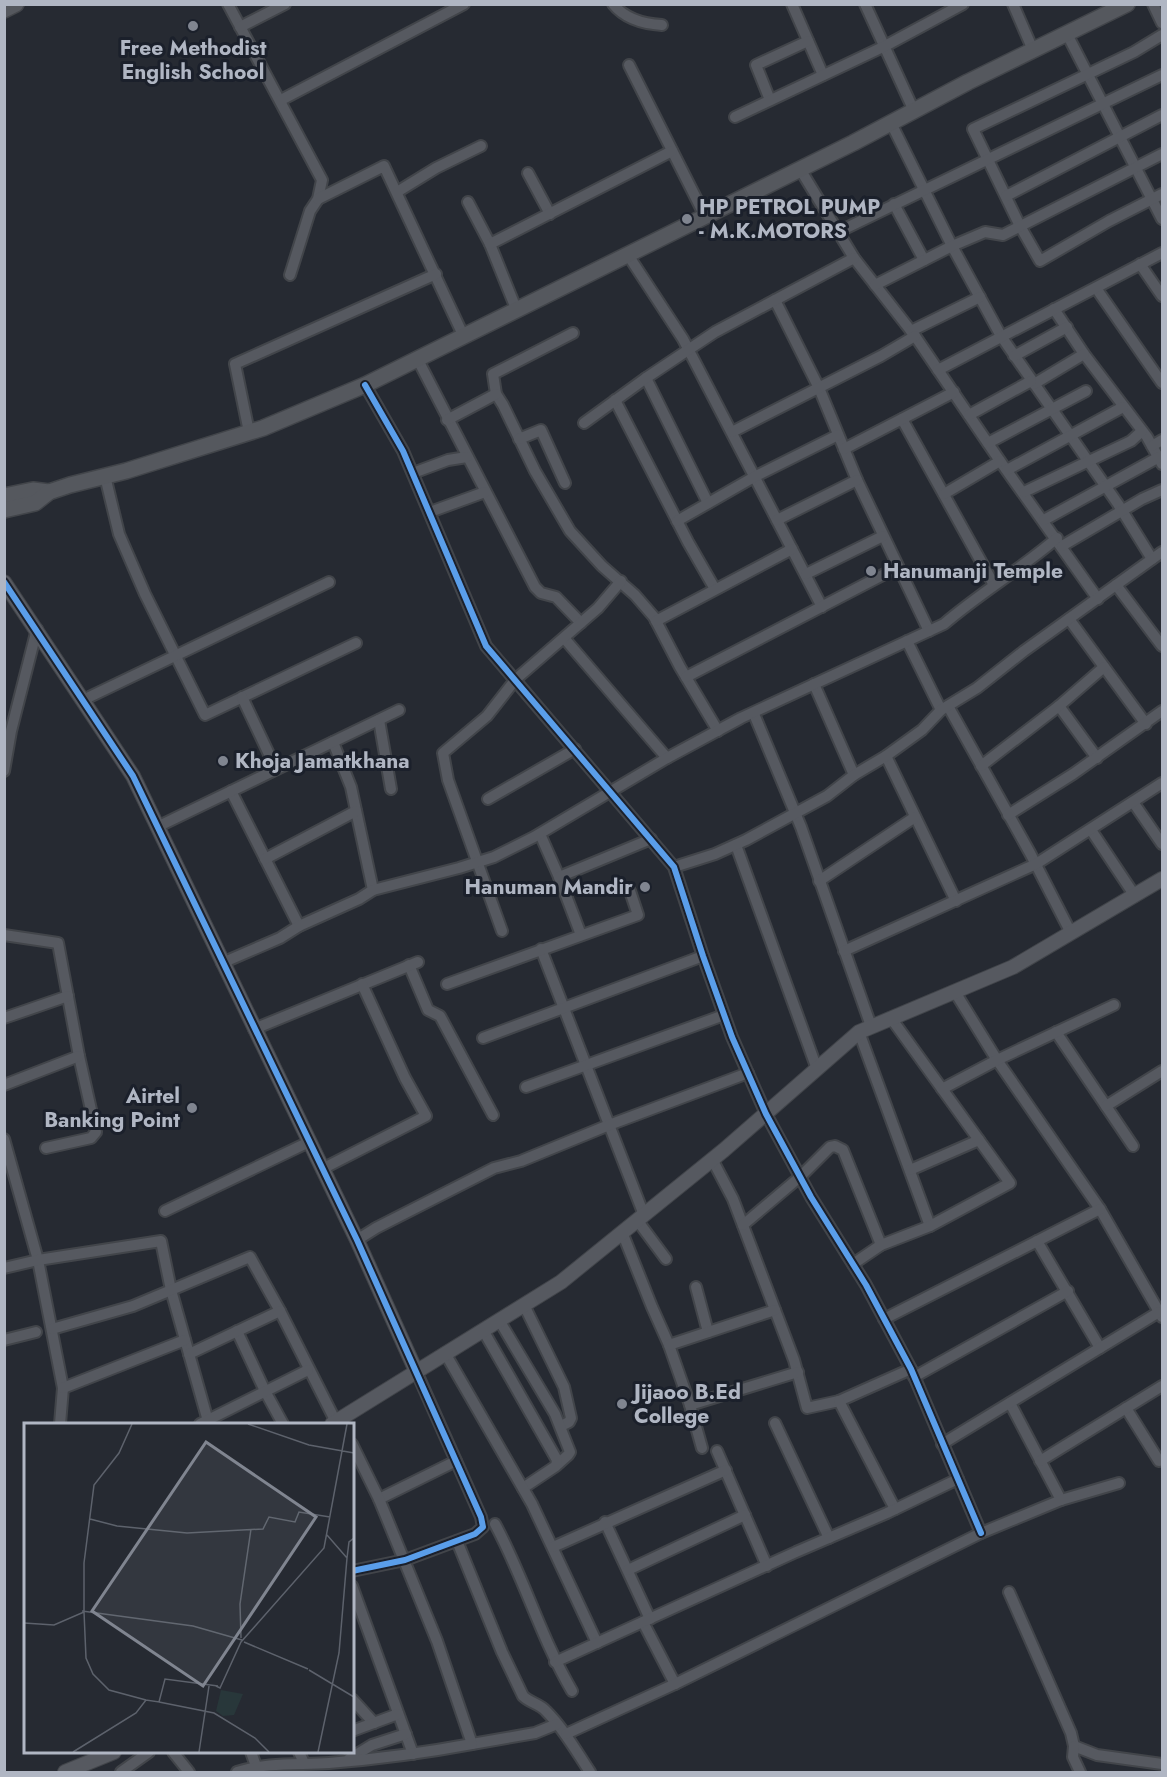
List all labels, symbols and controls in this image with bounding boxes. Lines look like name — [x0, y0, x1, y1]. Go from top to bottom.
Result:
marker: Free Methodist English School — [186, 19, 200, 33]
place label: Free Methodist English School — [120, 33, 267, 87]
place label: HP PETROL PUMP - M.K.MOTORS — [699, 192, 880, 246]
marker: HP PETROL PUMP - M.K.MOTORS — [680, 212, 694, 226]
place label: Hanumanji Temple — [883, 556, 1063, 586]
marker: Hanumanji Temple — [864, 564, 878, 578]
place label: Khoja Jamatkhana — [235, 746, 410, 776]
marker: Khoja Jamatkhana — [216, 754, 230, 768]
place label: Hanuman Mandir — [465, 872, 633, 902]
marker: Hanuman Mandir — [638, 880, 652, 894]
place label: Airtel Banking Point — [44, 1081, 180, 1135]
marker: Airtel Banking Point — [185, 1101, 199, 1115]
place label: Jijaoo B.Ed College — [630, 1377, 741, 1431]
marker: Jijaoo B.Ed College — [615, 1397, 629, 1411]
inset map — [24, 1423, 354, 1753]

